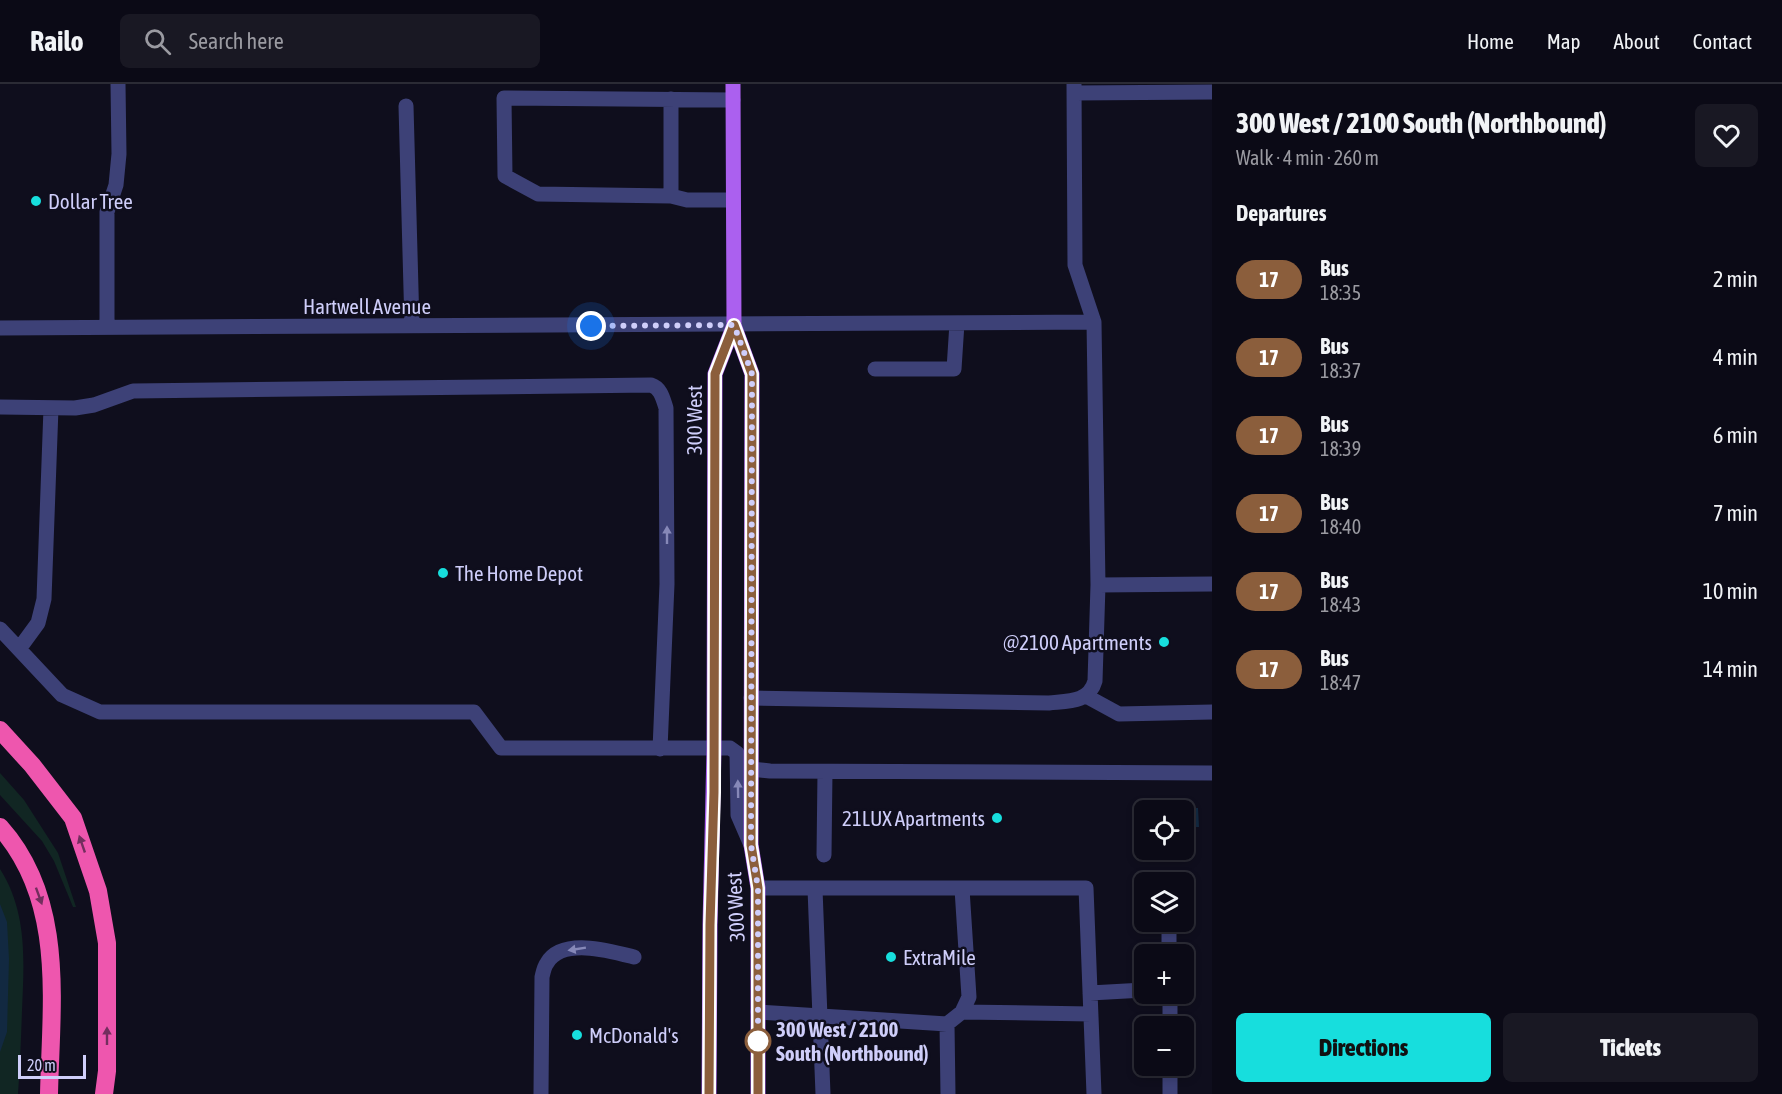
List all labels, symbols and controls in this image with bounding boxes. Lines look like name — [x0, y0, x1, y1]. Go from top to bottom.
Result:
search box — [120, 14, 540, 68]
text: Railo — [30, 25, 84, 57]
icon: search — [141, 25, 174, 58]
text: Search here — [189, 28, 284, 54]
text: Home — [1467, 29, 1514, 53]
text: Map — [1547, 29, 1581, 53]
text: About — [1614, 29, 1660, 53]
text: Contact — [1693, 29, 1752, 53]
button: heart — [1695, 104, 1758, 167]
text: 300 West / 2100 South (Northbound) — [1236, 107, 1607, 139]
text: Walk · 4 min · 260 m — [1236, 146, 1379, 169]
place label: Dollar Tree — [48, 189, 133, 213]
marker: Dollar Tree — [29, 194, 43, 208]
text: Departures — [1236, 200, 1326, 226]
text: Bus — [1320, 255, 1349, 281]
text: 2 min — [1713, 266, 1758, 292]
text: 17 — [1259, 267, 1279, 291]
text: 18:35 — [1320, 281, 1361, 304]
street label: Hartwell Avenue — [303, 294, 431, 318]
your location — [576, 311, 606, 341]
text: Bus — [1320, 333, 1349, 359]
text: 4 min — [1713, 344, 1758, 370]
text: 17 — [1259, 345, 1279, 369]
text: 18:37 — [1320, 359, 1361, 382]
street label: 300 West — [682, 385, 706, 455]
text: Bus — [1320, 411, 1349, 437]
text: 6 min — [1713, 422, 1758, 448]
text: 17 — [1259, 423, 1279, 447]
text: 18:39 — [1320, 437, 1361, 460]
text: Bus — [1320, 489, 1349, 515]
text: 7 min — [1713, 500, 1758, 526]
text: 17 — [1259, 501, 1279, 525]
text: 18:40 — [1320, 515, 1361, 538]
one-way arrow — [662, 525, 671, 544]
place label: The Home Depot — [455, 561, 583, 585]
marker: The Home Depot — [436, 566, 450, 580]
text: Bus — [1320, 567, 1349, 593]
text: 10 min — [1703, 578, 1758, 604]
text: 17 — [1259, 579, 1279, 603]
text: 18:43 — [1320, 593, 1361, 616]
place label: @2100 Apartments — [1003, 630, 1152, 654]
marker: @2100 Apartments — [1157, 635, 1171, 649]
text: Bus — [1320, 645, 1349, 671]
text: 14 min — [1703, 656, 1758, 682]
text: 17 — [1259, 657, 1279, 681]
text: 18:47 — [1320, 671, 1361, 694]
one-way arrow — [733, 779, 743, 798]
map controls — [1134, 800, 1194, 1076]
button: locate — [1134, 800, 1194, 860]
place label: 21LUX Apartments — [842, 806, 985, 830]
marker: 21LUX Apartments — [990, 811, 1004, 825]
one-way arrow — [76, 835, 86, 853]
street label: 300 West — [721, 871, 749, 943]
button: layers — [1134, 872, 1194, 932]
one-way arrow — [34, 887, 44, 905]
one-way arrow — [567, 944, 586, 953]
button: + — [1134, 944, 1194, 1004]
place label: ExtraMile — [903, 945, 976, 969]
marker: ExtraMile — [884, 950, 898, 964]
button: Directions — [1236, 1013, 1491, 1082]
button: Tickets — [1503, 1013, 1758, 1082]
button: − — [1134, 1016, 1194, 1076]
place label: 300 West / 2100 South (Northbound) — [776, 1017, 929, 1065]
place label: McDonald's — [589, 1023, 679, 1047]
one-way arrow — [102, 1026, 112, 1045]
marker: McDonald's — [570, 1028, 584, 1042]
marker: 300 West / 2100 South (Northbound) — [745, 1028, 771, 1054]
scale bar — [18, 1052, 86, 1080]
text: 20 m — [27, 1056, 56, 1074]

